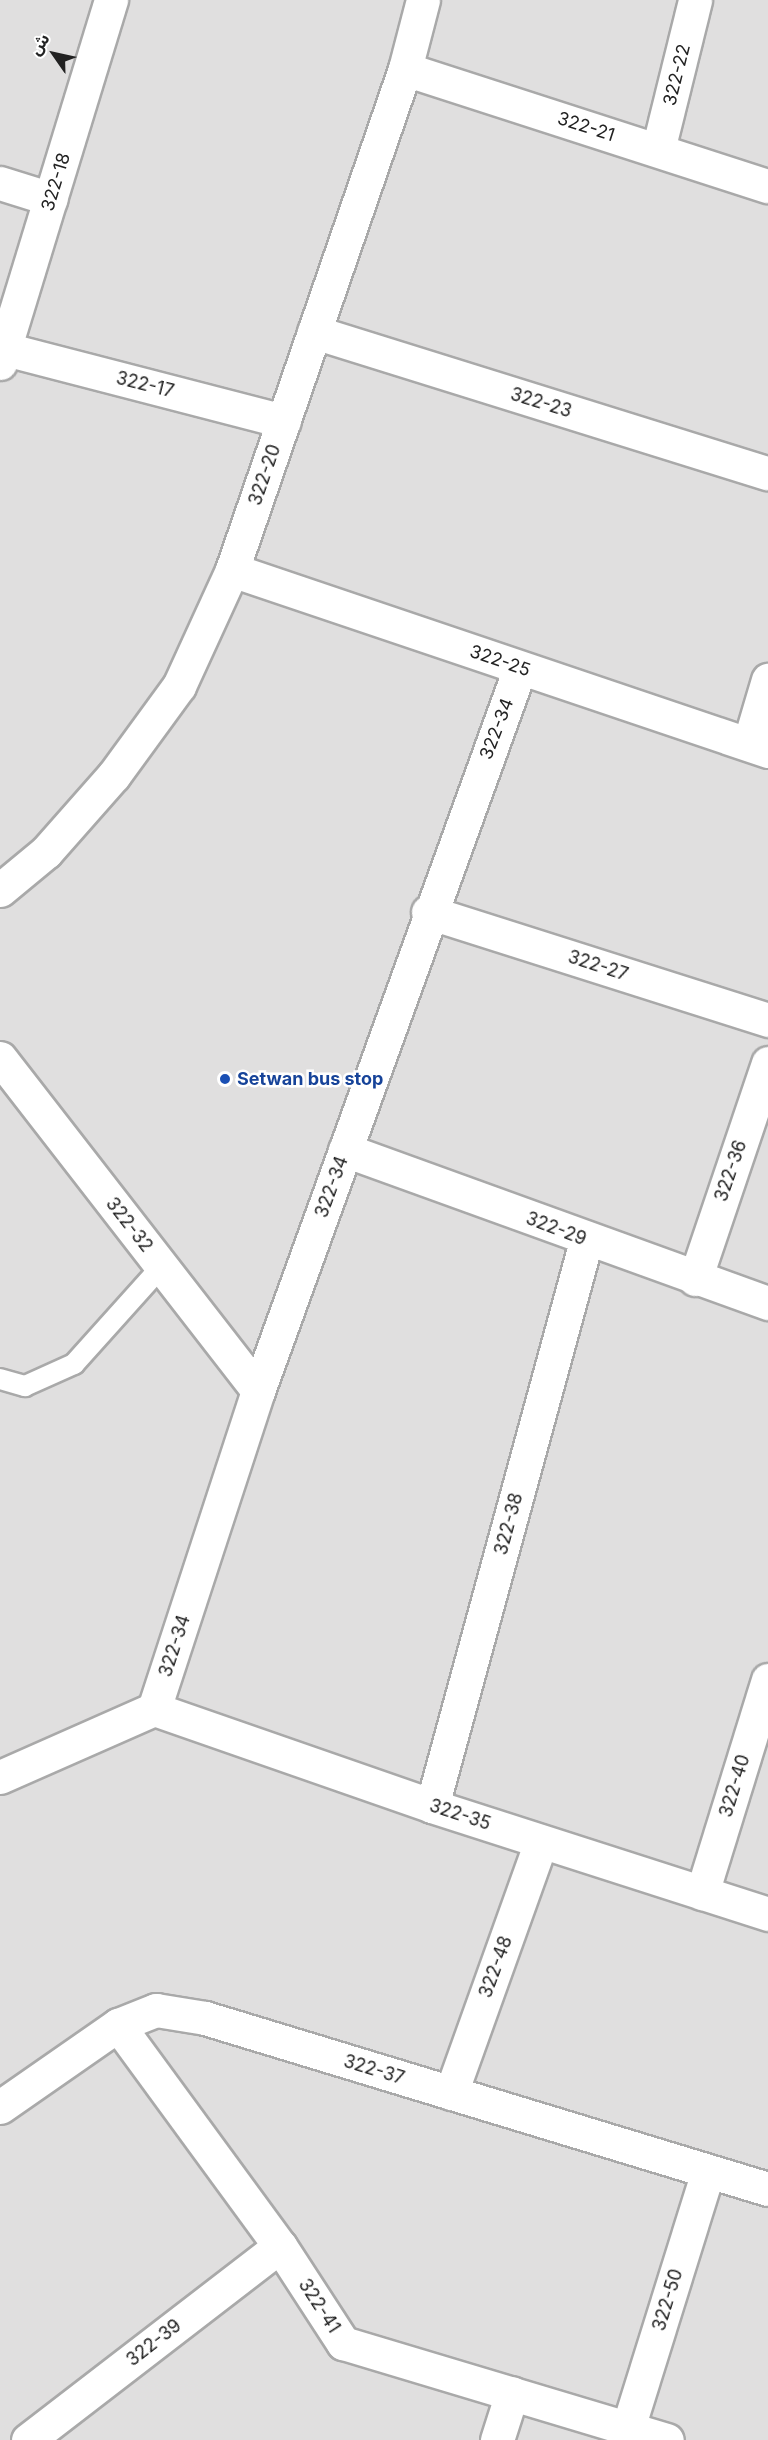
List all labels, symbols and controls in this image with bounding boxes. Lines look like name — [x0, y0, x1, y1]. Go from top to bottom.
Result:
north arrow — [24, 24, 84, 84]
text: ش — [25, 29, 53, 59]
street label: 322-22 — [659, 42, 695, 108]
street label: 322-21 — [555, 108, 617, 146]
street label: 322-18 — [37, 150, 75, 214]
street label: 322-17 — [114, 367, 176, 403]
street label: 322-23 — [508, 383, 574, 423]
street label: 322-20 — [245, 442, 285, 508]
street label: 322-25 — [467, 641, 533, 681]
street label: 322-34 — [475, 695, 519, 763]
street label: 322-27 — [565, 946, 631, 986]
place label: Setwan bus stop — [237, 1068, 383, 1090]
marker: Setwan bus stop — [218, 1072, 232, 1086]
street label: 322-36 — [710, 1137, 752, 1205]
street label: 322-34 — [311, 1153, 353, 1221]
street label: 322-32 — [101, 1193, 157, 1257]
street label: 322-29 — [523, 1208, 589, 1250]
street label: 322-38 — [490, 1491, 528, 1557]
street label: 322-34 — [155, 1612, 195, 1680]
street label: 322-40 — [715, 1752, 755, 1820]
street label: 322-35 — [427, 1795, 493, 1835]
street label: 322-48 — [475, 1933, 517, 2001]
street label: 322-37 — [341, 2051, 407, 2089]
street label: 322-50 — [648, 2266, 688, 2334]
street label: 322-41 — [294, 2275, 344, 2337]
street label: 322-39 — [122, 2315, 186, 2371]

